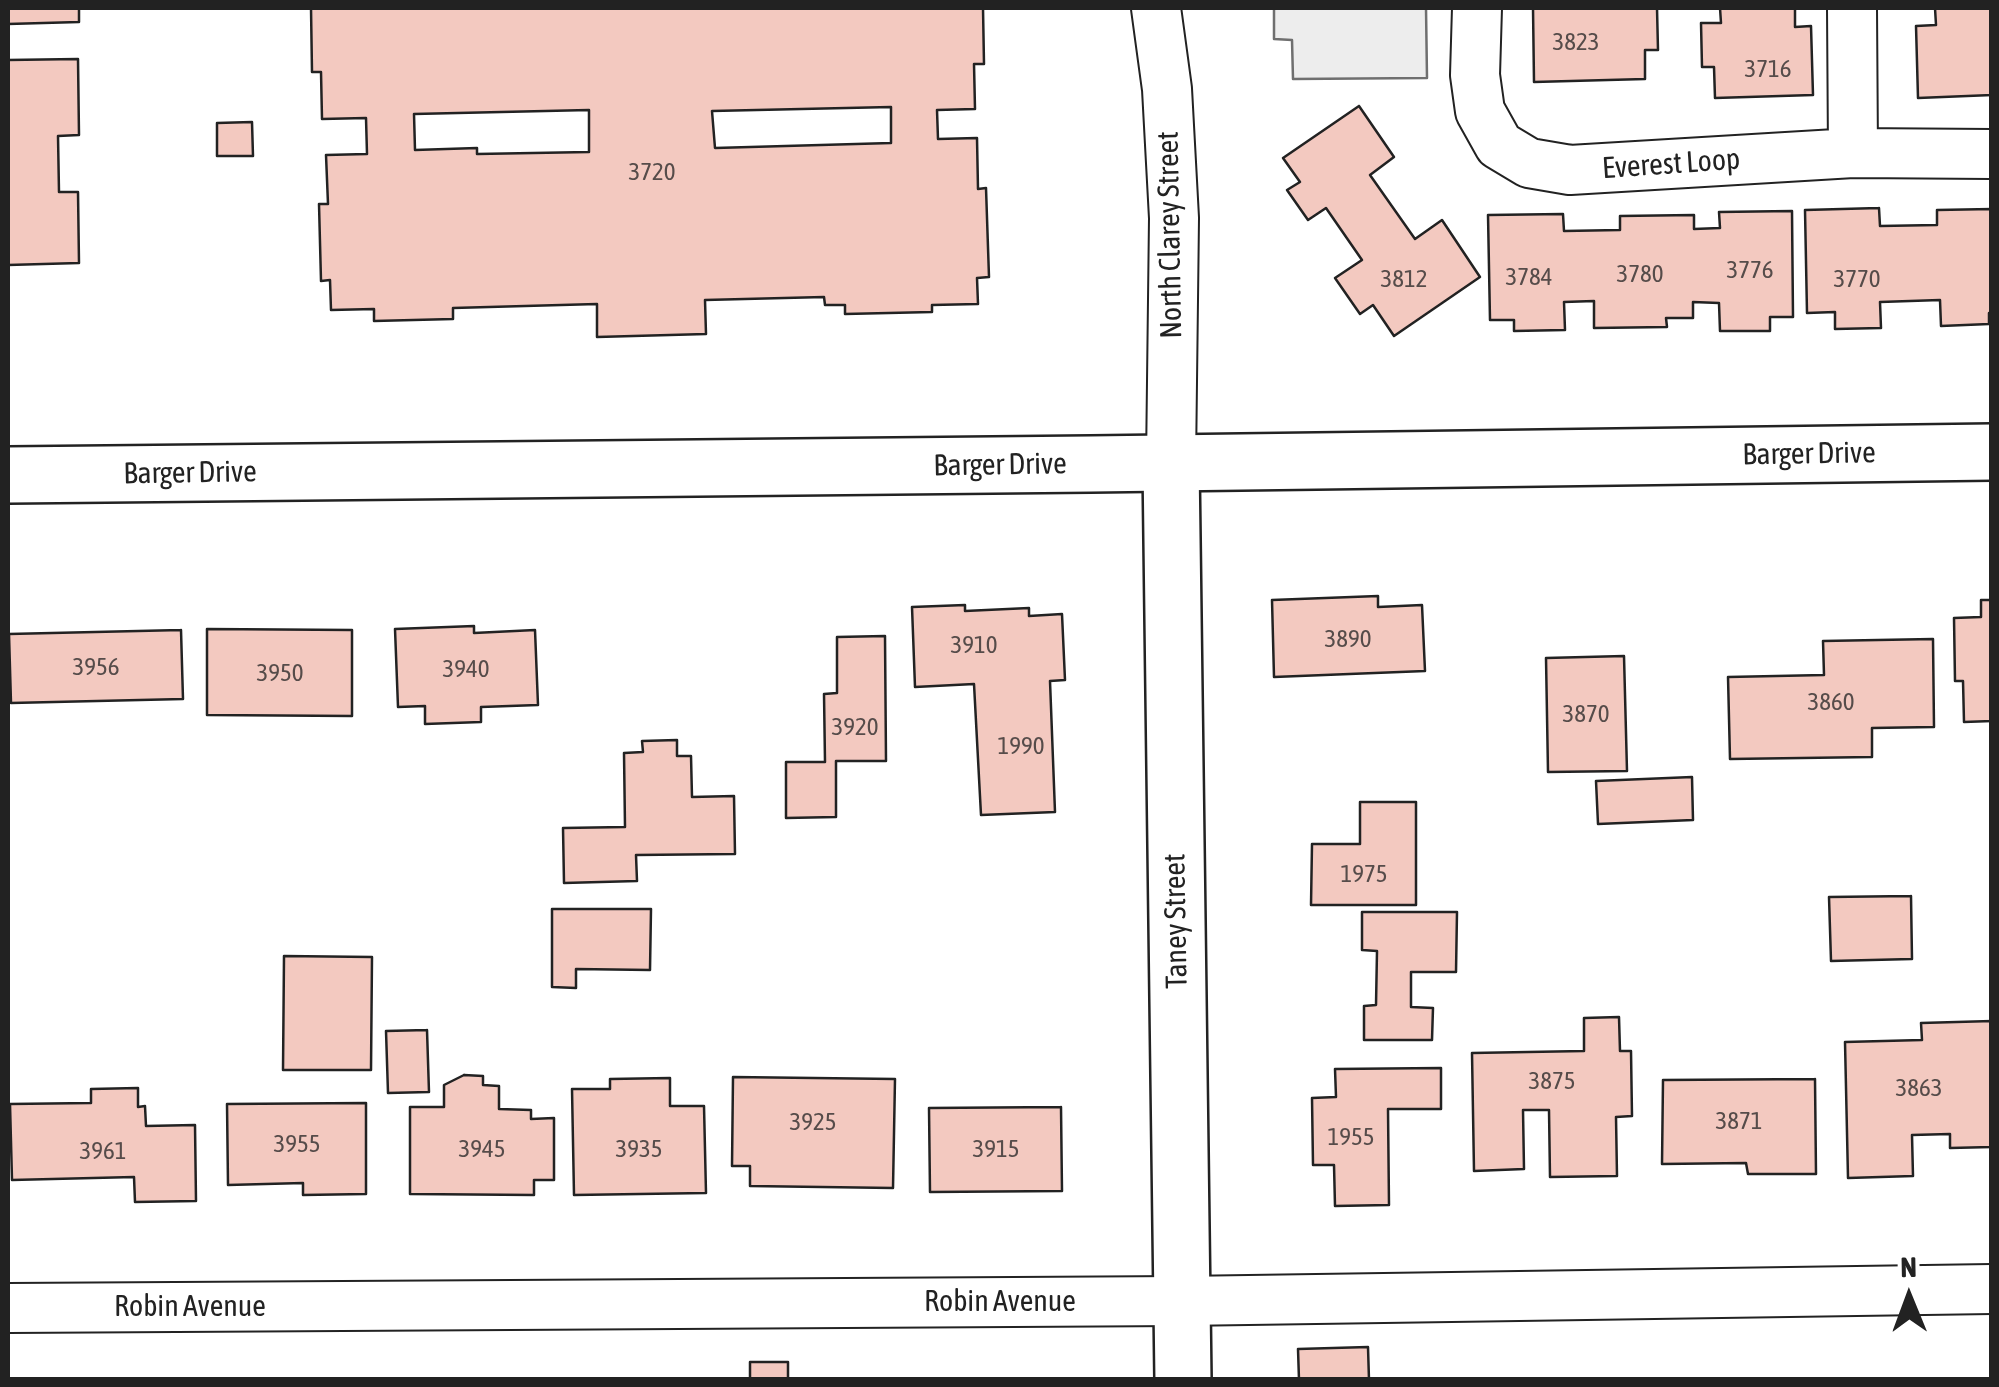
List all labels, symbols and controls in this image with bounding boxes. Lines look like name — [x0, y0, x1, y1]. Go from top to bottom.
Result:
house number: 3823 — [1553, 27, 1599, 57]
house number: 3716 — [1745, 54, 1791, 84]
street label: North Clarey Street — [1150, 131, 1190, 339]
street label: Everest Loop — [1601, 141, 1741, 187]
house number: 3720 — [629, 157, 675, 187]
house number: 3776 — [1727, 255, 1773, 285]
house number: 3780 — [1617, 259, 1663, 289]
house number: 3784 — [1506, 262, 1552, 292]
house number: 3812 — [1381, 264, 1427, 294]
house number: 3770 — [1834, 264, 1880, 294]
street label: Barger Drive — [1742, 435, 1876, 473]
street label: Barger Drive — [933, 446, 1067, 484]
street label: Barger Drive — [123, 454, 257, 492]
house number: 3890 — [1325, 624, 1371, 654]
house number: 3910 — [951, 630, 997, 660]
house number: 3956 — [73, 652, 119, 682]
house number: 3940 — [443, 654, 489, 684]
house number: 3950 — [257, 658, 303, 688]
house number: 3860 — [1808, 687, 1854, 717]
house number: 3870 — [1563, 699, 1609, 729]
house number: 3920 — [832, 712, 878, 742]
house number: 1990 — [998, 731, 1044, 761]
street label: Taney Street — [1157, 853, 1195, 989]
house number: 1975 — [1341, 859, 1387, 889]
house number: 3875 — [1529, 1066, 1575, 1096]
house number: 3863 — [1896, 1073, 1942, 1103]
house number: 3871 — [1716, 1106, 1762, 1136]
house number: 3925 — [790, 1107, 836, 1137]
house number: 1955 — [1328, 1122, 1374, 1152]
house number: 3955 — [274, 1129, 320, 1159]
house number: 3945 — [459, 1134, 505, 1164]
house number: 3935 — [616, 1134, 662, 1164]
house number: 3915 — [973, 1134, 1019, 1164]
house number: 3961 — [80, 1136, 126, 1166]
north arrow — [1859, 1247, 1959, 1347]
text: N — [1900, 1251, 1917, 1283]
street label: Robin Avenue — [924, 1284, 1076, 1320]
street label: Robin Avenue — [114, 1289, 266, 1325]

